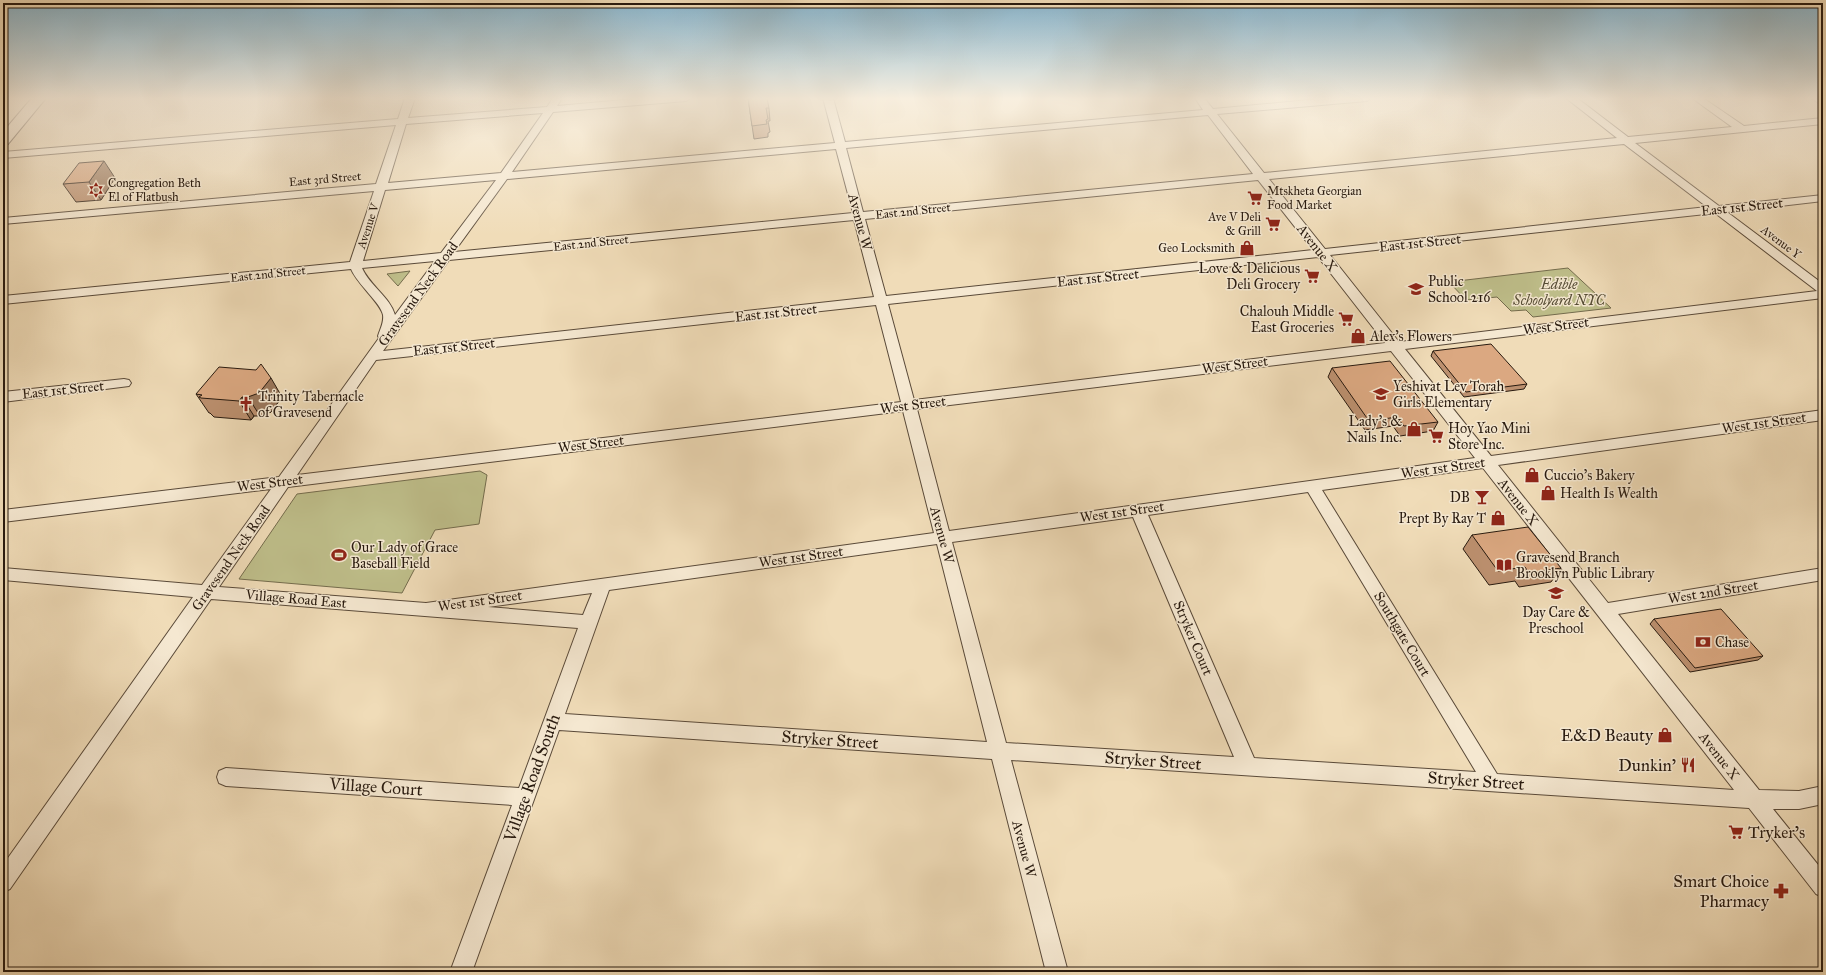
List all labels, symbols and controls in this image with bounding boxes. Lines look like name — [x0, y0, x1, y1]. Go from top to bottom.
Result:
street label: East 3rd Street — [288, 169, 362, 189]
place label: Congregation Beth El of Flatbush — [108, 176, 201, 204]
synagogue icon: Congregation Beth El of Flatbush — [87, 181, 105, 199]
place label: Mtskheta Georgian Food Market — [1267, 184, 1362, 212]
supermarket icon: Mtskheta Georgian Food Market — [1246, 189, 1264, 207]
street label: Avenue W — [844, 191, 876, 253]
street label: East 1st Street — [1700, 194, 1784, 220]
street label: East 2nd Street — [875, 200, 952, 222]
street label: Avenue V — [354, 201, 382, 251]
place label: Ave V Deli & Grill — [1207, 210, 1262, 238]
supermarket icon: Ave V Deli & Grill — [1264, 215, 1282, 233]
street label: Avenue X — [1292, 220, 1341, 275]
street label: Avenue Y — [1758, 222, 1804, 262]
street label: East 1st Street — [1378, 230, 1462, 256]
street label: East 2nd Street — [553, 232, 630, 254]
street label: Gravesend Neck Road — [374, 238, 462, 350]
shop icon: Geo Locksmith — [1238, 239, 1256, 257]
place label: Geo Locksmith — [1158, 241, 1235, 255]
place label: Love & Delicious Deli Grocery — [1198, 260, 1300, 293]
street label: East 2nd Street — [230, 263, 307, 285]
street label: East 1st Street — [1056, 265, 1140, 291]
supermarket icon: Love & Delicious Deli Grocery — [1303, 267, 1321, 285]
place label: Public School 216 — [1428, 273, 1491, 306]
park label: Edible Schoolyard NYC — [1512, 276, 1606, 309]
school or university icon: Public School 216 — [1407, 280, 1425, 298]
street label: East 1st Street — [734, 300, 818, 326]
place label: Chalouh Middle East Groceries — [1240, 303, 1334, 336]
supermarket icon: Chalouh Middle East Groceries — [1337, 310, 1355, 328]
street label: West Street — [1522, 314, 1590, 338]
shop icon: Alex's Flowers — [1349, 327, 1367, 345]
place label: Alex's Flowers — [1369, 328, 1452, 345]
street label: East 1st Street — [412, 334, 496, 360]
street label: West Street — [1201, 353, 1269, 377]
street label: East 1st Street — [21, 377, 105, 403]
place label: Yeshivat Lev Torah Girls Elementary — [1393, 378, 1505, 411]
school or university icon: Yeshivat Lev Torah Girls Elementary — [1372, 385, 1390, 403]
place label: Trinity Tabernacle of Gravesend — [258, 388, 364, 421]
street label: West Street — [879, 393, 947, 417]
church icon: Trinity Tabernacle of Gravesend — [237, 395, 255, 413]
street label: West 1st Street — [1721, 409, 1807, 437]
place label: Lady's & Nails Inc. — [1346, 413, 1402, 446]
shop icon: Lady's & Nails Inc. — [1405, 420, 1423, 438]
place label: Hoy Yao Mini Store Inc. — [1448, 420, 1531, 453]
supermarket icon: Hoy Yao Mini Store Inc. — [1427, 427, 1445, 445]
street label: West Street — [557, 432, 625, 456]
street label: West 1st Street — [1400, 454, 1486, 482]
shop icon: Cuccio's Bakery — [1523, 466, 1541, 484]
place label: Cuccio's Bakery — [1544, 467, 1635, 484]
street label: West Street — [236, 471, 304, 495]
street label: Avenue X — [1493, 474, 1542, 529]
shop icon: Health Is Wealth — [1539, 484, 1557, 502]
place label: Health Is Wealth — [1560, 485, 1658, 502]
bar icon: DB — [1473, 488, 1491, 506]
place label: DB — [1450, 489, 1470, 506]
street label: West 1st Street — [1079, 498, 1165, 526]
street label: Gravesend Neck Road — [188, 502, 274, 614]
street label: Avenue W — [926, 504, 958, 566]
shop icon: Prept By Ray T — [1489, 509, 1507, 527]
place label: Prept By Ray T — [1399, 510, 1486, 527]
place label: Our Lady of Grace Baseball Field — [351, 539, 458, 572]
street label: West 1st Street — [758, 543, 844, 571]
sports icon: Our Lady of Grace Baseball Field — [330, 546, 348, 564]
place label: Gravesend Branch Brooklyn Public Library — [1516, 549, 1655, 582]
library icon: Gravesend Branch Brooklyn Public Library — [1495, 556, 1513, 574]
street label: West 2nd Street — [1667, 576, 1759, 608]
school or university icon: Day Care & Preschool — [1547, 584, 1565, 602]
street label: Village Road East — [244, 586, 347, 612]
street label: West 1st Street — [437, 587, 523, 615]
street label: Southgate Court — [1370, 588, 1434, 680]
street label: Stryker Court — [1170, 598, 1216, 678]
place label: Day Care & Preschool — [1522, 604, 1590, 637]
bank icon: Chase — [1694, 633, 1712, 651]
place label: Chase — [1715, 634, 1749, 651]
street label: Village Road South — [499, 711, 565, 846]
place label: E&D Beauty — [1561, 725, 1654, 746]
street label: Stryker Street — [781, 726, 879, 754]
shop icon: E&D Beauty — [1656, 726, 1674, 744]
street label: Avenue X — [1694, 728, 1743, 783]
street label: Stryker Street — [1104, 747, 1202, 775]
place label: Dunkin' — [1618, 755, 1676, 776]
restaurant icon: Dunkin' — [1679, 756, 1697, 774]
street label: Stryker Street — [1427, 767, 1525, 795]
street label: Village Court — [328, 773, 423, 801]
street label: Avenue W — [1008, 818, 1040, 880]
place label: Tryker's — [1748, 822, 1805, 843]
supermarket icon: Tryker's — [1727, 823, 1745, 841]
place label: Smart Choice Pharmacy — [1673, 871, 1770, 912]
pharmacy icon: Smart Choice Pharmacy — [1772, 882, 1790, 900]

